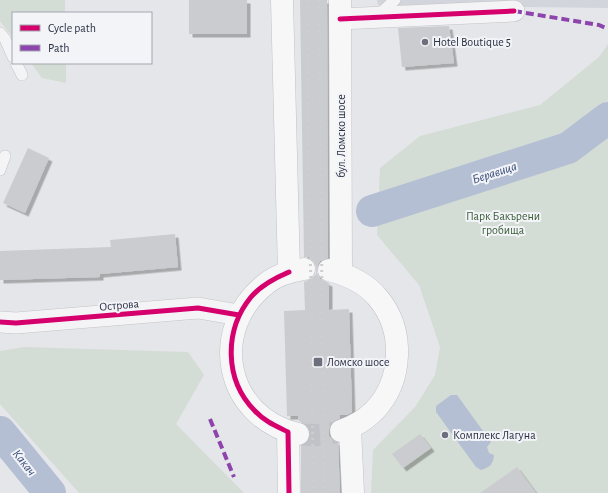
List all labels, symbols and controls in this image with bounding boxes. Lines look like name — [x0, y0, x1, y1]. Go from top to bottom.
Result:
legend — [12, 12, 152, 64]
text: Cycle path — [48, 22, 96, 35]
place label: Hotel Boutique 5 — [433, 36, 511, 48]
marker: Hotel Boutique 5 — [420, 37, 430, 47]
text: Path — [48, 42, 70, 54]
street label: бул. Ломско шосе — [335, 94, 348, 178]
water label: Беравица — [471, 160, 519, 187]
park label: Парк Бакърени гробища — [466, 210, 540, 236]
street label: Острова — [99, 297, 140, 313]
marker: Ломско шосе — [312, 356, 324, 368]
place label: Ломско шосе — [327, 356, 389, 368]
place label: Комплекс Лагуна — [453, 429, 536, 442]
marker: Комплекс Лагуна — [440, 430, 450, 440]
water label: Какач — [10, 447, 38, 478]

